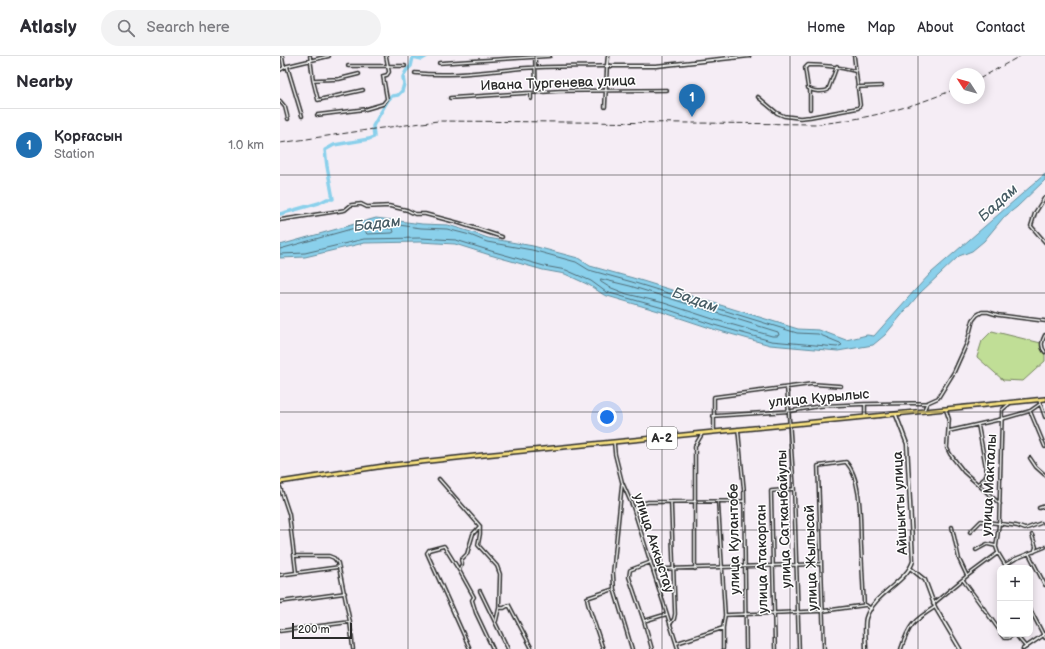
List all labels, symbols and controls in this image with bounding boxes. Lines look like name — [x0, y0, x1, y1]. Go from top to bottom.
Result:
search box — [101, 10, 381, 46]
text: Atlasly — [20, 16, 77, 39]
icon: search — [115, 17, 137, 39]
text: Search here — [147, 18, 230, 37]
text: Home — [807, 19, 845, 36]
text: Map — [867, 19, 895, 36]
text: About — [917, 19, 954, 36]
text: Contact — [976, 19, 1025, 36]
north arrow — [949, 68, 985, 104]
text: Nearby — [16, 72, 73, 92]
street label: Ивана Тургенева улица — [480, 72, 637, 94]
pin: 1 — [679, 84, 705, 117]
text: Қорғасын — [54, 127, 123, 146]
text: 1 — [26, 137, 32, 153]
text: 1.0 km — [228, 137, 264, 153]
text: Station — [54, 146, 95, 162]
water label: Бадам — [974, 180, 1022, 226]
water label: Бадам — [352, 212, 402, 236]
water label: Бадам — [670, 283, 721, 317]
street label: улица Курылыс — [768, 385, 870, 411]
your location — [597, 407, 617, 427]
road number: A-2 — [647, 427, 677, 449]
street label: улица Макталы — [978, 433, 1000, 537]
street label: улица Сатканбайулы — [773, 449, 795, 589]
street label: Айшыкты улица — [889, 450, 911, 556]
street label: улица Кулантобе — [725, 483, 743, 595]
street label: улица Аккыстау — [630, 491, 678, 596]
street label: улица Атакорган — [753, 504, 771, 614]
street label: улица Жылысай — [801, 505, 821, 611]
map controls — [997, 565, 1033, 637]
button: + — [997, 565, 1033, 601]
button: − — [997, 601, 1033, 637]
scale bar — [292, 621, 352, 640]
text: 200 m — [298, 623, 330, 636]

